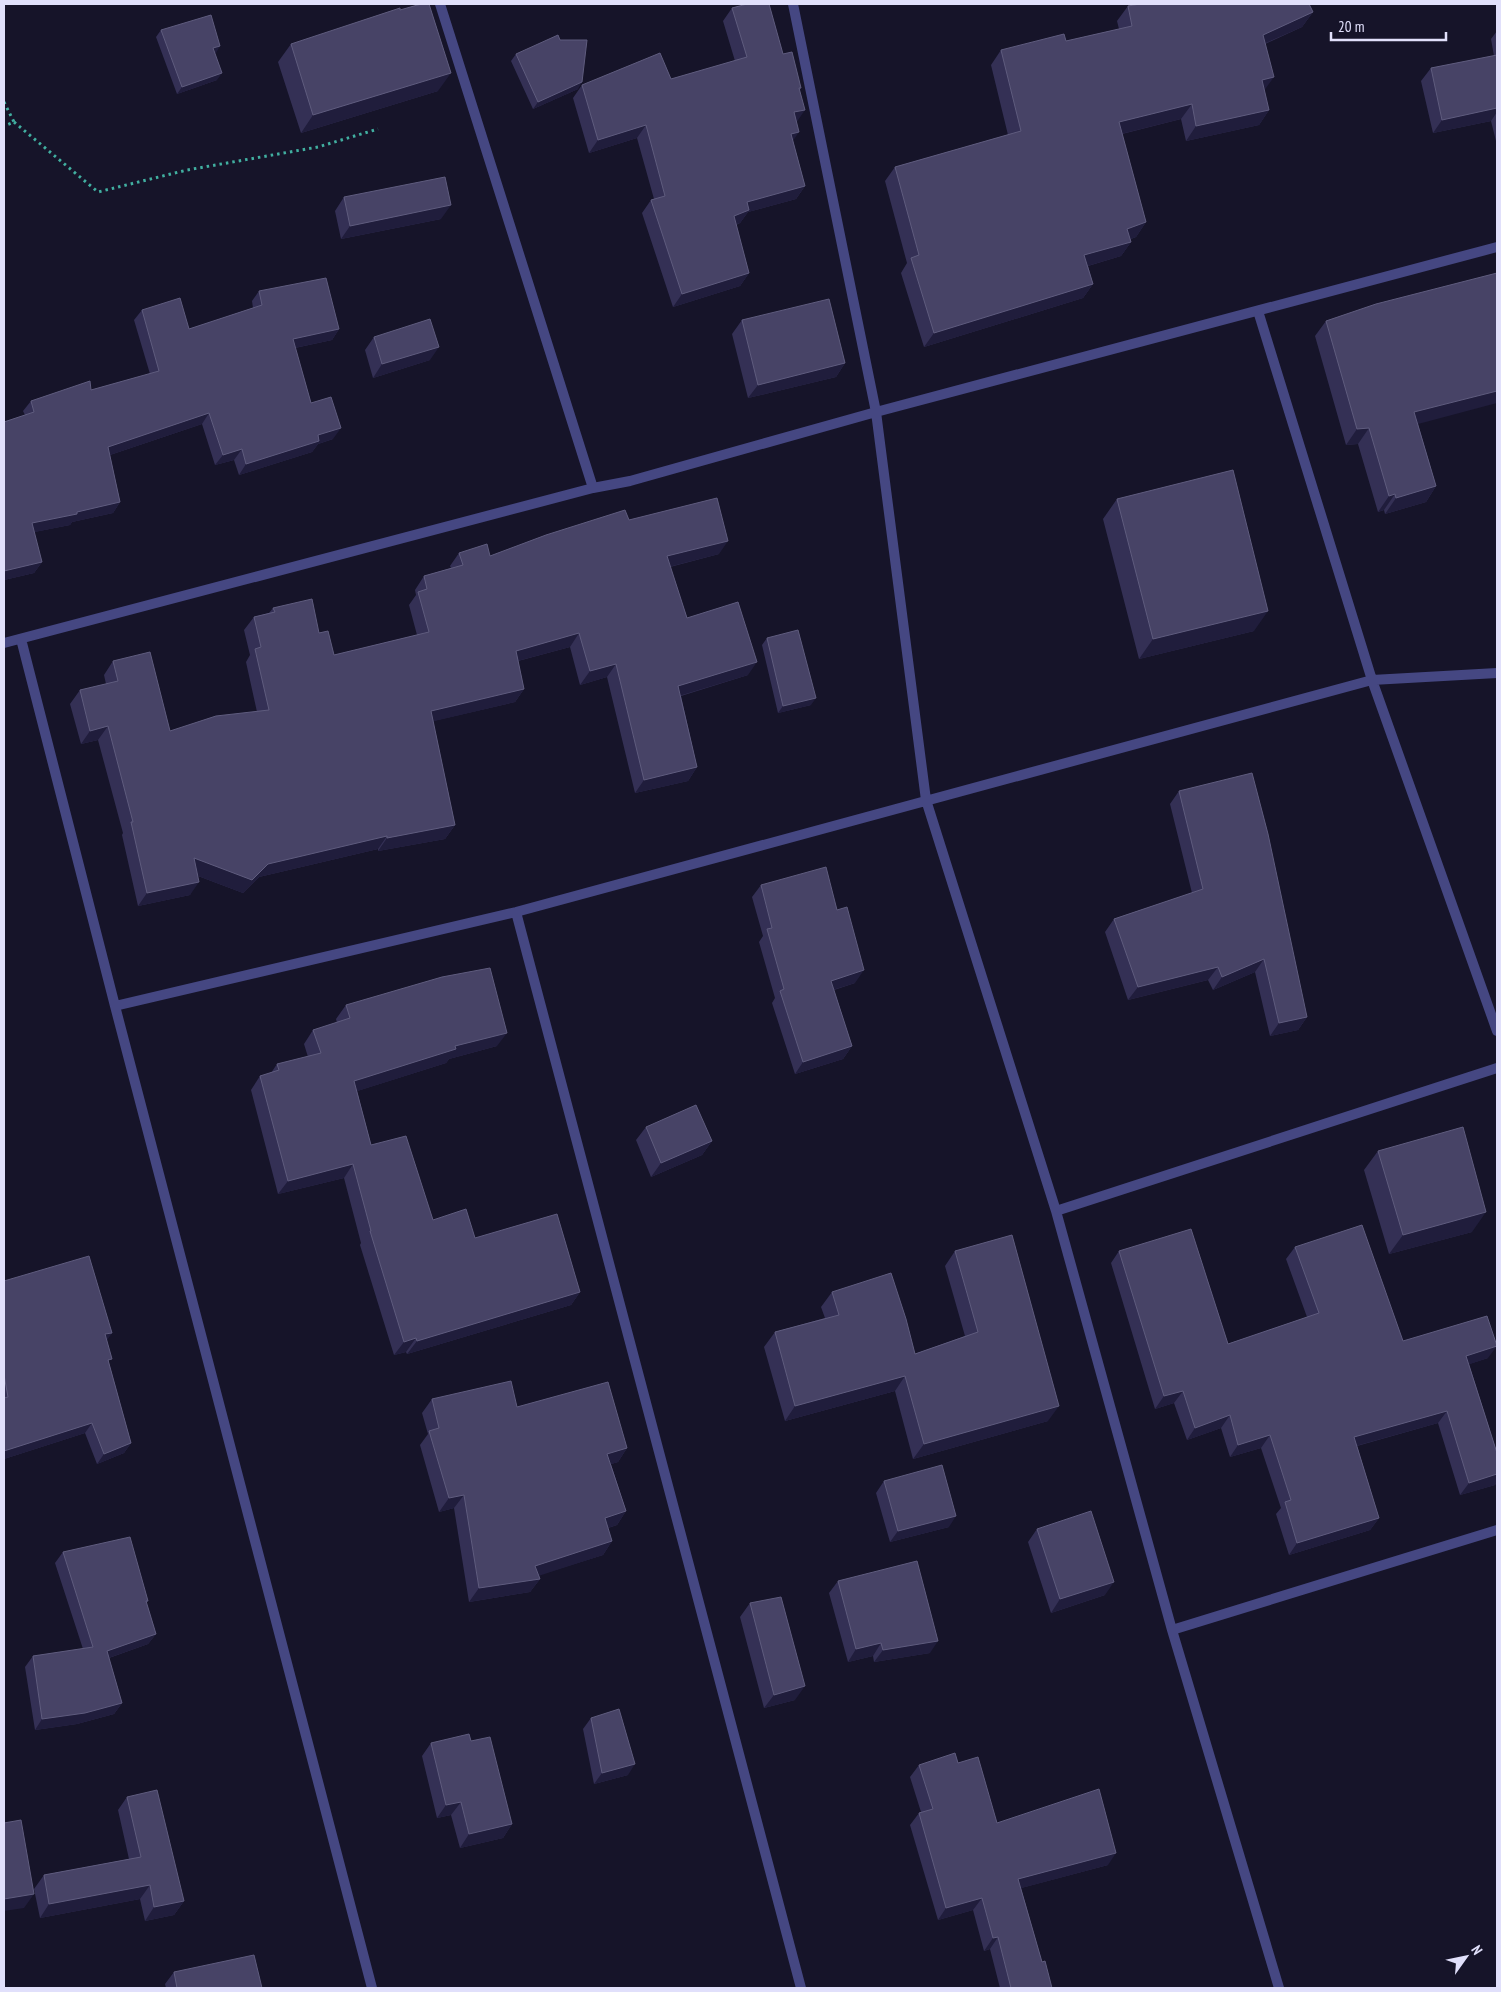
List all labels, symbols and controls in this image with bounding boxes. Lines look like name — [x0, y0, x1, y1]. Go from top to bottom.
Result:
scale bar — [1331, 10, 1446, 42]
text: 20 m — [1338, 17, 1364, 36]
north arrow — [1441, 1932, 1491, 1982]
text: N — [1467, 1942, 1487, 1958]

